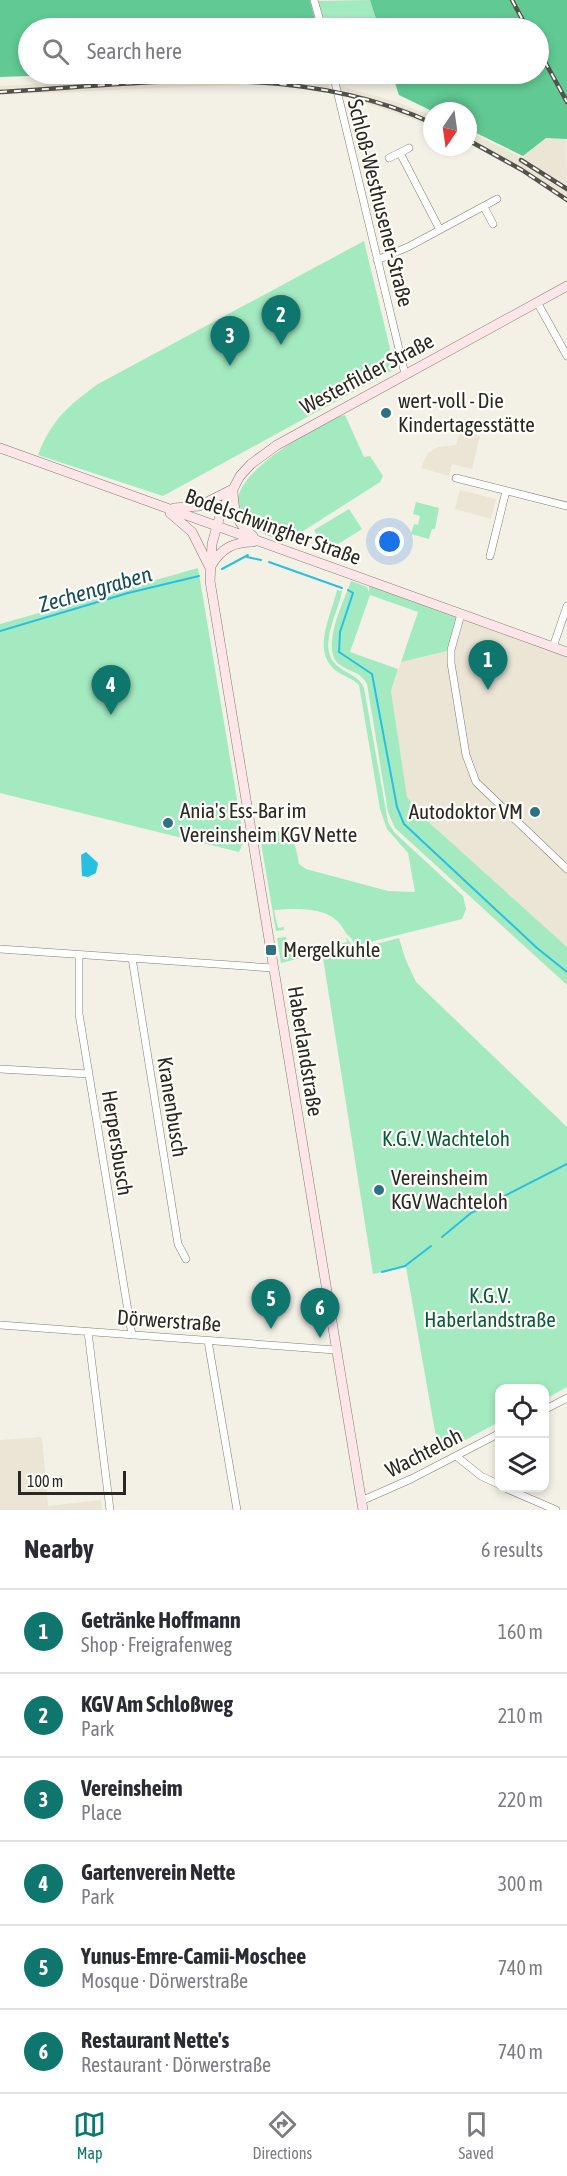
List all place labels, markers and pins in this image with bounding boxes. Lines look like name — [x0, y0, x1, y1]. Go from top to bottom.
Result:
pin: 2 — [262, 296, 300, 345]
pin: 3 — [210, 316, 250, 366]
place label: wert-voll - Die Kindertagesstätte — [398, 388, 535, 436]
marker: wert-voll - Die Kindertagesstätte — [379, 406, 393, 420]
pin: 1 — [468, 640, 508, 690]
pin: 4 — [92, 666, 130, 715]
place label: Ania's Ess-Bar im Vereinsheim KGV Nette — [180, 798, 357, 846]
place label: Autodoktor VM — [409, 799, 523, 823]
marker: Autodoktor VM — [528, 805, 542, 819]
marker: Ania's Ess-Bar im Vereinsheim KGV Nette — [161, 816, 175, 830]
place label: Mergelkuhle — [283, 937, 380, 961]
marker: Mergelkuhle — [264, 943, 278, 957]
place label: Vereinsheim KGV Wachteloh — [391, 1165, 508, 1213]
marker: Vereinsheim KGV Wachteloh — [372, 1183, 386, 1197]
pin: 5 — [252, 1280, 290, 1329]
pin: 6 — [300, 1288, 340, 1338]

